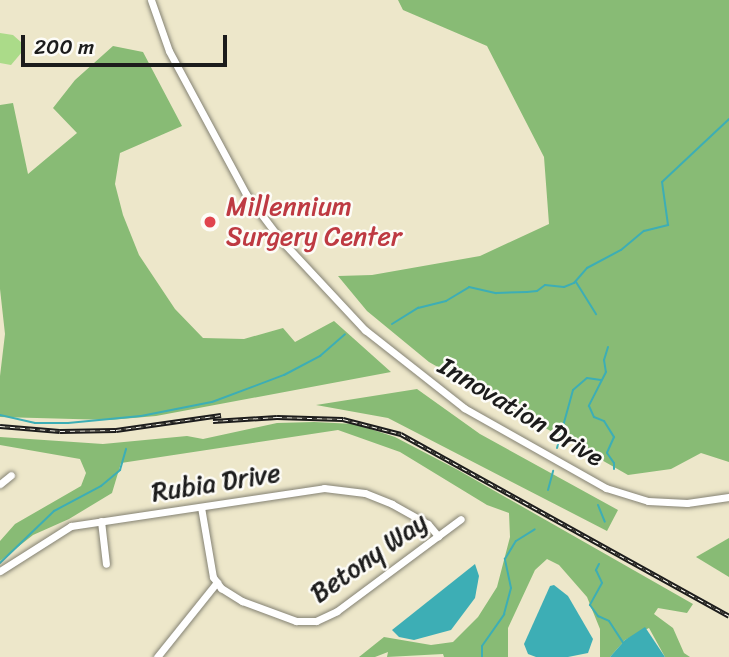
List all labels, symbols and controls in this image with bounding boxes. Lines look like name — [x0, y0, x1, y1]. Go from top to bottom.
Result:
scale bar — [24, 21, 231, 65]
text: 200 m — [34, 28, 94, 66]
place label: Millennium Surgery Center — [226, 191, 403, 252]
marker: Millennium Surgery Center — [200, 212, 220, 232]
street label: Innovation Drive — [432, 350, 610, 474]
street label: Rubia Drive — [149, 457, 283, 509]
street label: Betony Way — [305, 506, 433, 610]

